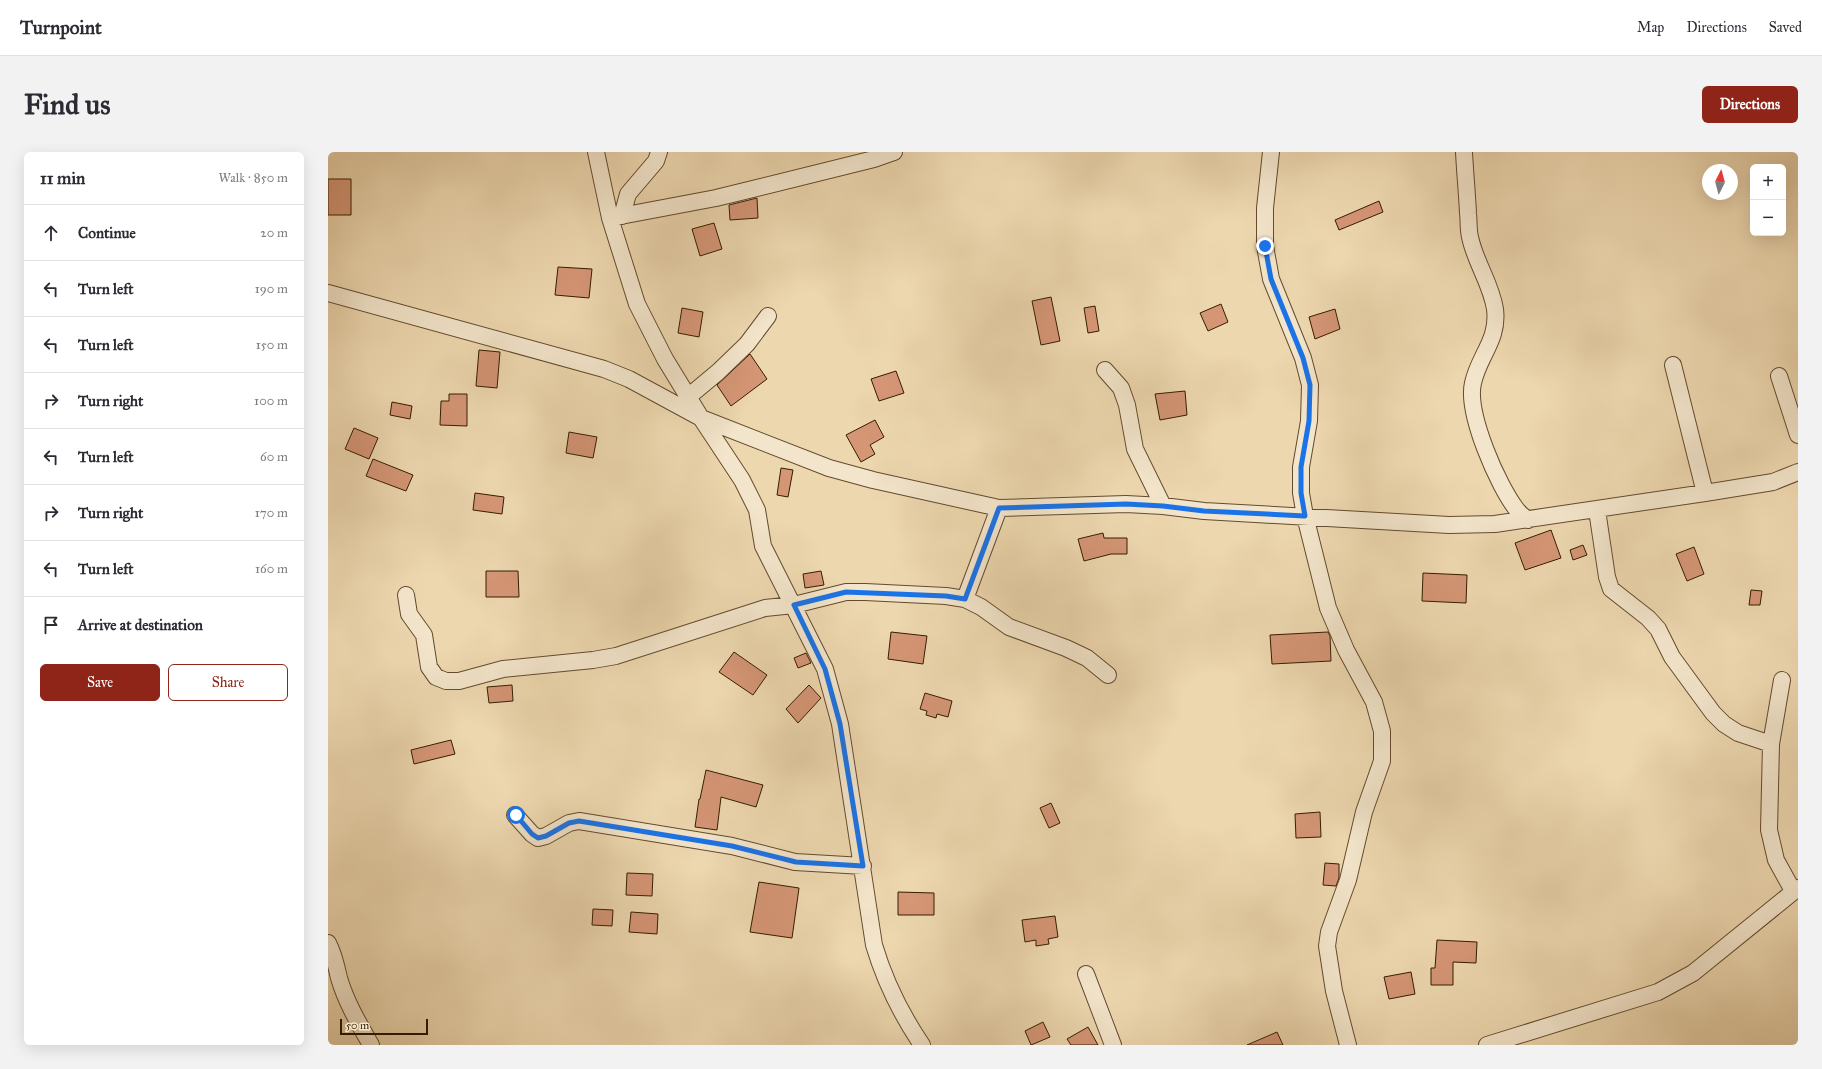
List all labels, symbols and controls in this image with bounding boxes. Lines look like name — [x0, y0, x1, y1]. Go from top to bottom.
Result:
text: Turnpoint — [20, 16, 102, 39]
text: Map — [1637, 19, 1664, 36]
text: Directions — [1686, 19, 1747, 36]
text: Saved — [1769, 19, 1802, 36]
button: Directions — [1702, 86, 1798, 123]
text: Find us — [24, 87, 110, 122]
north arrow — [1702, 164, 1738, 200]
map controls — [1750, 164, 1786, 236]
button: + — [1750, 164, 1786, 200]
text: 11 min — [40, 168, 85, 189]
text: Walk · 850 m — [219, 170, 288, 186]
button: − — [1750, 200, 1786, 236]
icon: ahead — [40, 222, 62, 244]
text: Continue — [78, 224, 136, 242]
text: 20 m — [260, 225, 288, 241]
route end — [1256, 237, 1274, 255]
icon: left — [40, 278, 62, 300]
text: Turn left — [78, 280, 134, 298]
text: 190 m — [255, 281, 288, 297]
icon: left — [40, 334, 62, 356]
text: Turn left — [78, 336, 134, 354]
text: 150 m — [256, 337, 288, 353]
icon: right — [40, 390, 62, 412]
text: Turn right — [78, 392, 143, 410]
text: 100 m — [254, 393, 288, 409]
icon: left — [40, 446, 62, 468]
text: Turn left — [78, 448, 134, 466]
text: 60 m — [260, 449, 288, 465]
icon: right — [40, 502, 62, 524]
text: Turn right — [78, 504, 143, 522]
text: 170 m — [255, 505, 288, 521]
icon: left — [40, 558, 62, 580]
text: Turn left — [78, 560, 134, 578]
text: 160 m — [255, 561, 288, 577]
icon: arrive — [40, 614, 62, 636]
text: Arrive at destination — [78, 616, 203, 634]
button: Save — [40, 664, 160, 701]
button: Share — [168, 664, 288, 701]
route start — [507, 806, 525, 824]
scale bar — [340, 1017, 428, 1036]
text: 50 m — [346, 1019, 369, 1032]

